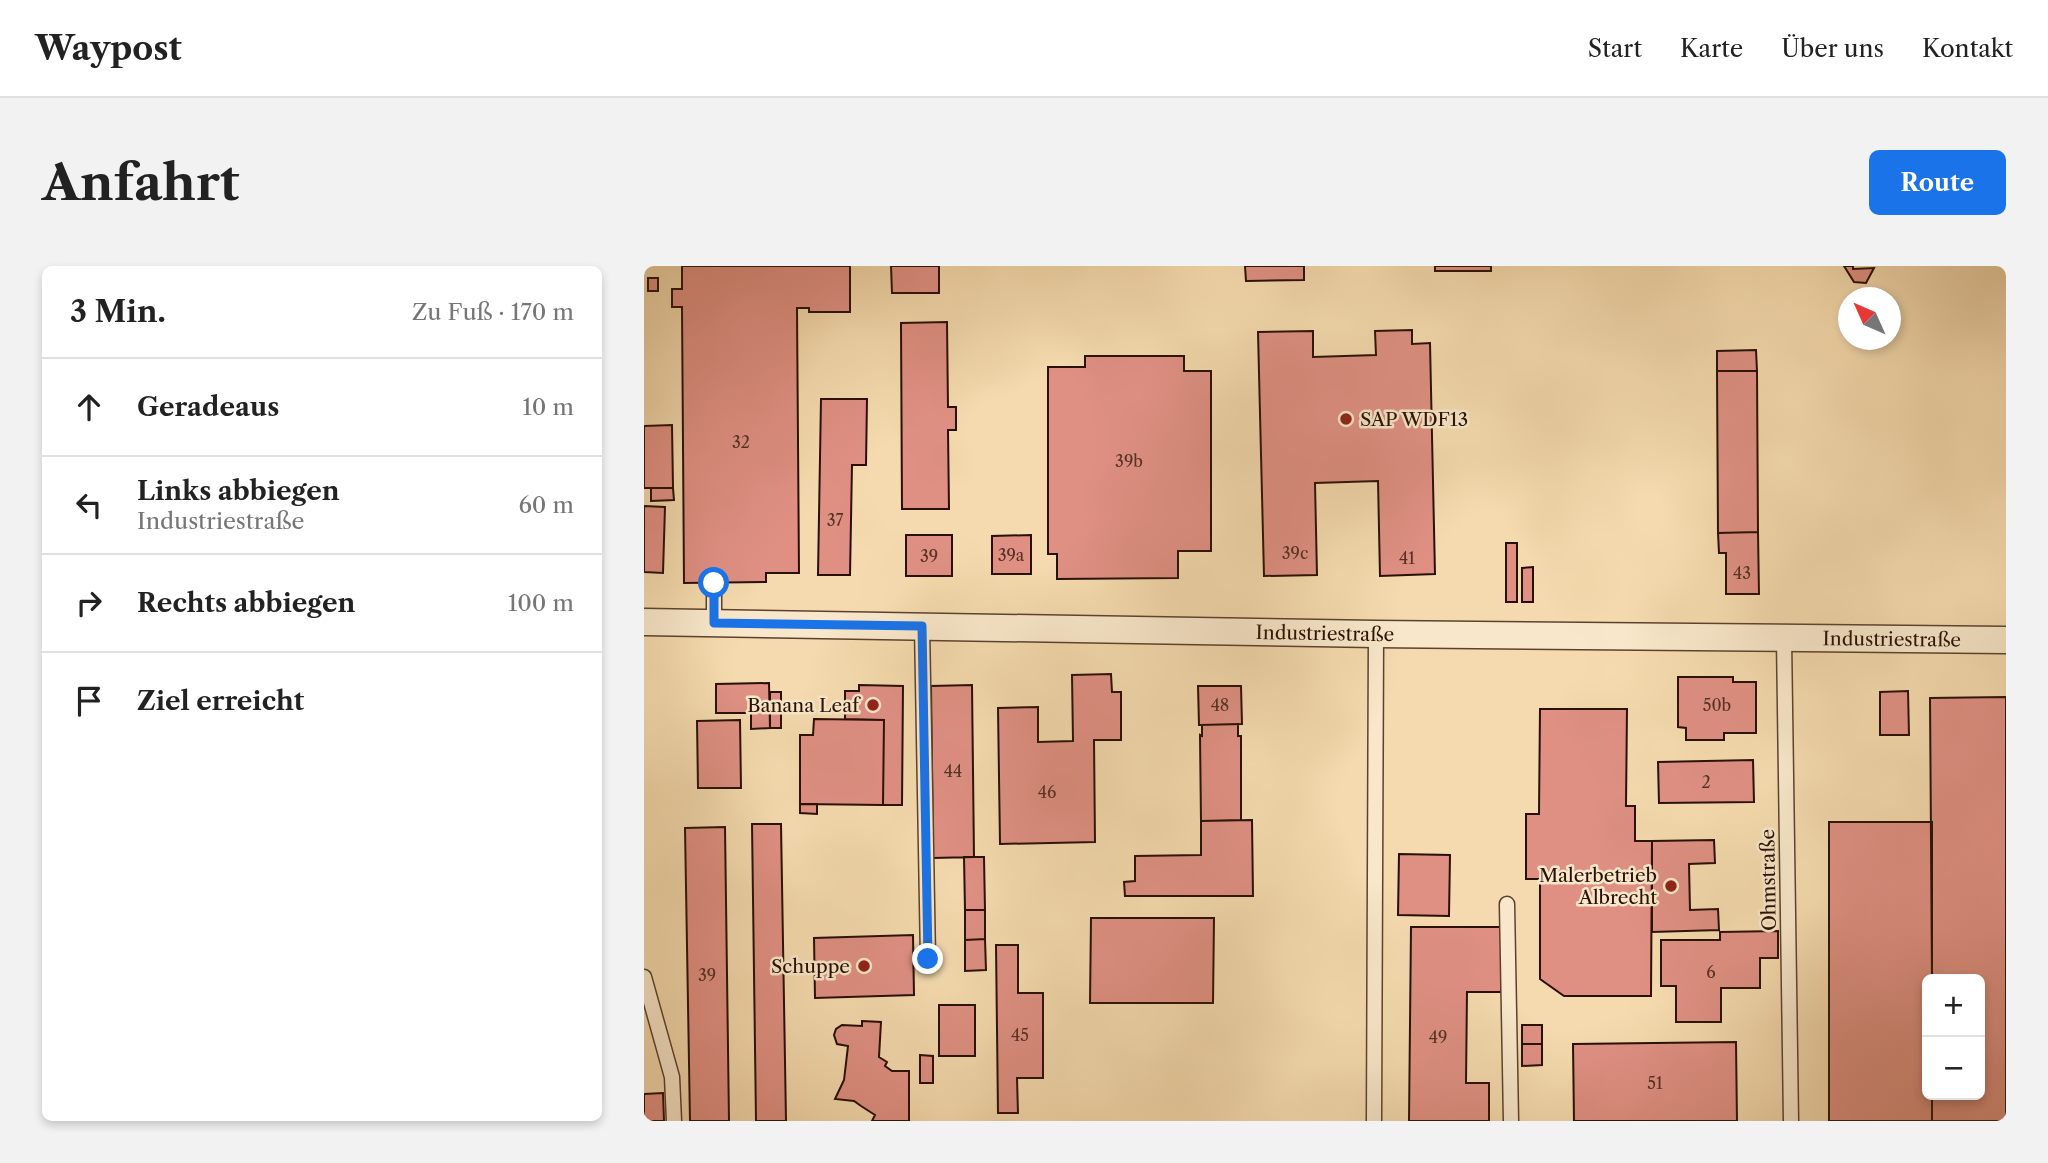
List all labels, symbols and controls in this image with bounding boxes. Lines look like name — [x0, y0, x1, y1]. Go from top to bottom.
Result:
text: Waypost — [35, 28, 182, 69]
text: Start — [1588, 34, 1642, 63]
text: Karte — [1680, 34, 1743, 63]
text: Über uns — [1781, 34, 1884, 63]
text: Kontakt — [1922, 34, 2013, 63]
button: Route — [1869, 150, 2006, 215]
text: Anfahrt — [42, 152, 240, 213]
north arrow — [1838, 287, 1901, 350]
text: 3 Min. — [70, 293, 166, 330]
text: Zu Fuß · 170 m — [412, 298, 574, 326]
icon: ahead — [70, 388, 108, 426]
text: Geradeaus — [137, 391, 279, 423]
text: 10 m — [522, 393, 574, 421]
place label: SAP WDF13 — [1360, 408, 1468, 431]
marker: SAP WDF13 — [1338, 411, 1354, 427]
house number: 32 — [732, 432, 750, 452]
house number: 39b — [1115, 451, 1143, 471]
text: Links abbiegen — [137, 475, 340, 507]
icon: left — [70, 486, 108, 524]
text: 60 m — [518, 491, 574, 519]
text: Industriestraße — [137, 507, 304, 535]
house number: 37 — [827, 510, 843, 530]
house number: 39c — [1282, 543, 1308, 563]
house number: 39a — [998, 545, 1025, 565]
house number: 39 — [920, 546, 938, 566]
house number: 41 — [1399, 548, 1415, 568]
house number: 43 — [1733, 563, 1751, 583]
route start — [698, 567, 729, 598]
icon: right — [70, 584, 108, 622]
text: Rechts abbiegen — [137, 587, 355, 619]
text: 100 m — [508, 589, 574, 617]
street label: Industriestraße — [1256, 621, 1394, 646]
street label: Industriestraße — [1823, 627, 1961, 652]
icon: arrive — [70, 682, 108, 720]
text: Ziel erreicht — [137, 685, 304, 717]
place label: Banana Leaf — [747, 694, 861, 717]
house number: 48 — [1211, 695, 1229, 715]
house number: 50b — [1703, 695, 1731, 715]
marker: Banana Leaf — [865, 697, 881, 713]
house number: 44 — [944, 761, 962, 781]
house number: 2 — [1701, 772, 1711, 792]
house number: 46 — [1038, 782, 1056, 802]
street label: Ohmstraße — [1756, 829, 1781, 931]
place label: Malerbetrieb Albrecht — [1539, 864, 1657, 909]
marker: Malerbetrieb Albrecht — [1663, 878, 1679, 894]
route end — [912, 943, 943, 974]
place label: Schuppe — [771, 955, 850, 978]
marker: Schuppe — [856, 958, 872, 974]
house number: 6 — [1706, 962, 1716, 982]
house number: 39 — [698, 965, 716, 985]
map controls — [1922, 974, 1985, 1100]
button: + — [1922, 974, 1985, 1037]
house number: 45 — [1011, 1025, 1029, 1045]
house number: 49 — [1429, 1027, 1447, 1047]
button: − — [1922, 1037, 1985, 1100]
house number: 51 — [1647, 1073, 1663, 1093]

